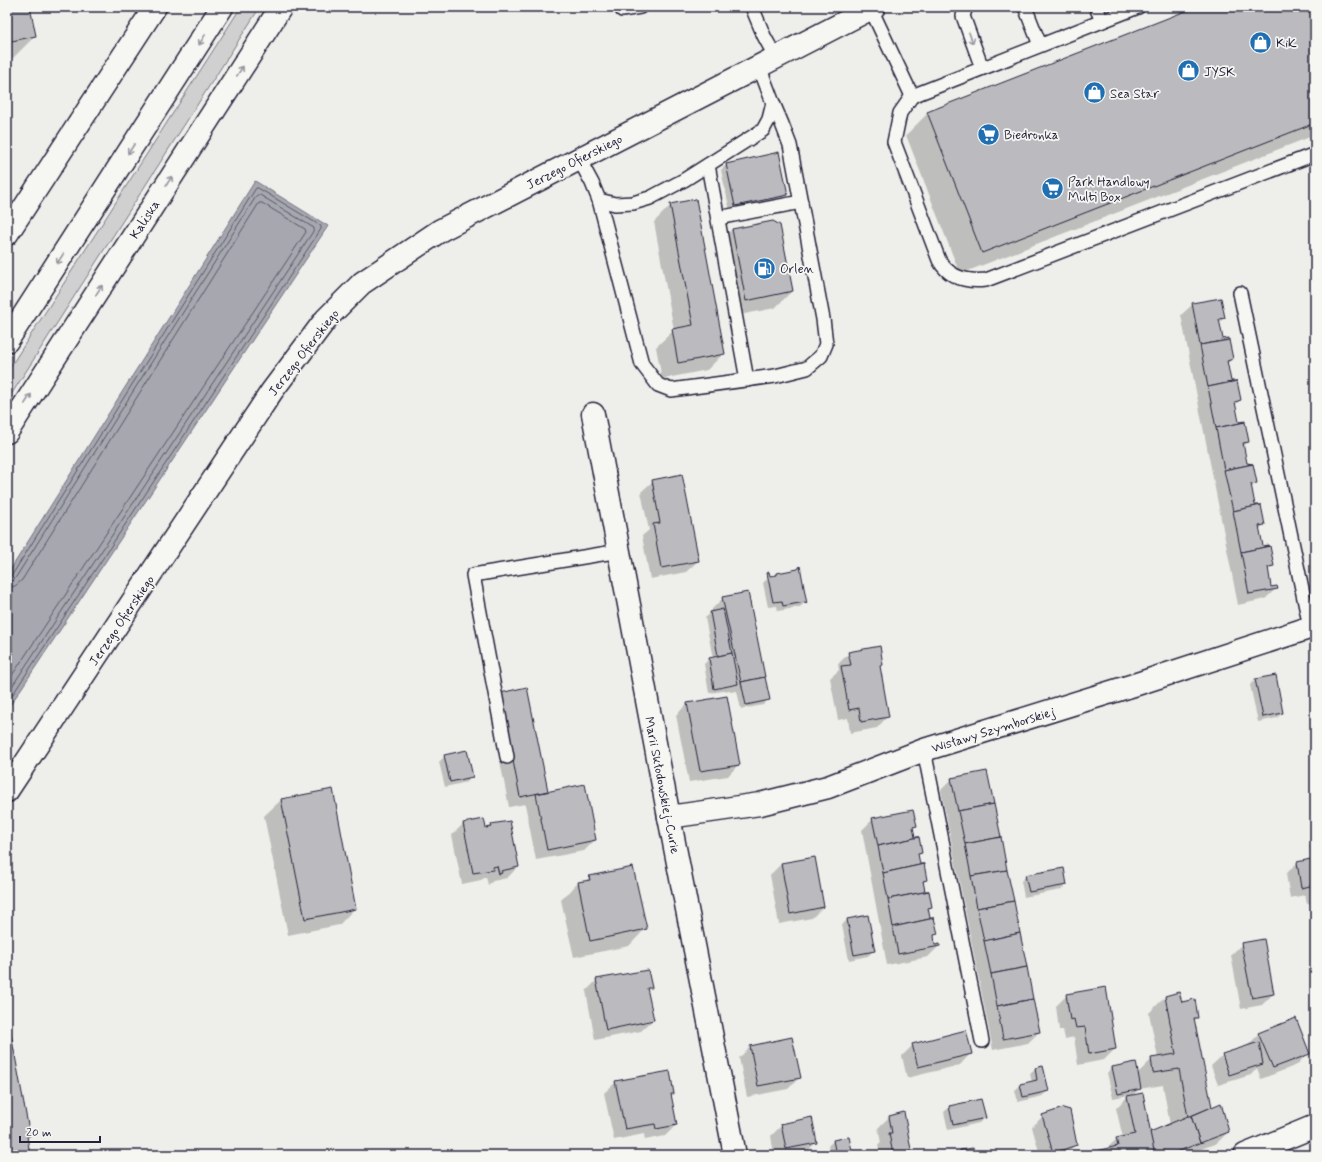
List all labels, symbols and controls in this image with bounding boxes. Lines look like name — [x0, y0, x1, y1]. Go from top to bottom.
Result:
shop icon: KiK — [1247, 29, 1273, 55]
one-way arrow — [968, 31, 976, 43]
one-way arrow — [197, 34, 205, 46]
place label: KiK — [1276, 35, 1297, 52]
shop icon: JYSK — [1175, 58, 1201, 84]
place label: JYSK — [1204, 64, 1236, 81]
one-way arrow — [236, 66, 244, 77]
shop icon: Sea Star — [1082, 80, 1108, 106]
place label: Sea Star — [1110, 86, 1160, 103]
supermarket icon: Biedronka — [976, 121, 1002, 147]
place label: Biedronka — [1004, 127, 1059, 144]
street label: Jerzego Ofierskiego — [524, 131, 626, 194]
one-way arrow — [127, 144, 135, 155]
place label: Park Handlowy Multi Box — [1068, 174, 1150, 206]
one-way arrow — [166, 175, 174, 187]
supermarket icon: Park Handlowy Multi Box — [1040, 175, 1066, 201]
street label: Kaliska — [126, 197, 164, 243]
one-way arrow — [56, 253, 65, 264]
fuel station icon: Orlen — [751, 255, 777, 281]
place label: Orlen — [780, 261, 814, 278]
one-way arrow — [95, 285, 103, 296]
street label: Jerzego Ofierskiego — [265, 306, 344, 400]
one-way arrow — [24, 394, 32, 405]
street label: Jerzego Ofierskiego — [86, 572, 159, 669]
street label: Wisławy Szymborskiej — [930, 704, 1057, 757]
street label: Marii Skłodowskiej-Curie — [640, 715, 683, 855]
scale bar — [20, 1118, 100, 1144]
text: 20 m — [26, 1125, 52, 1141]

